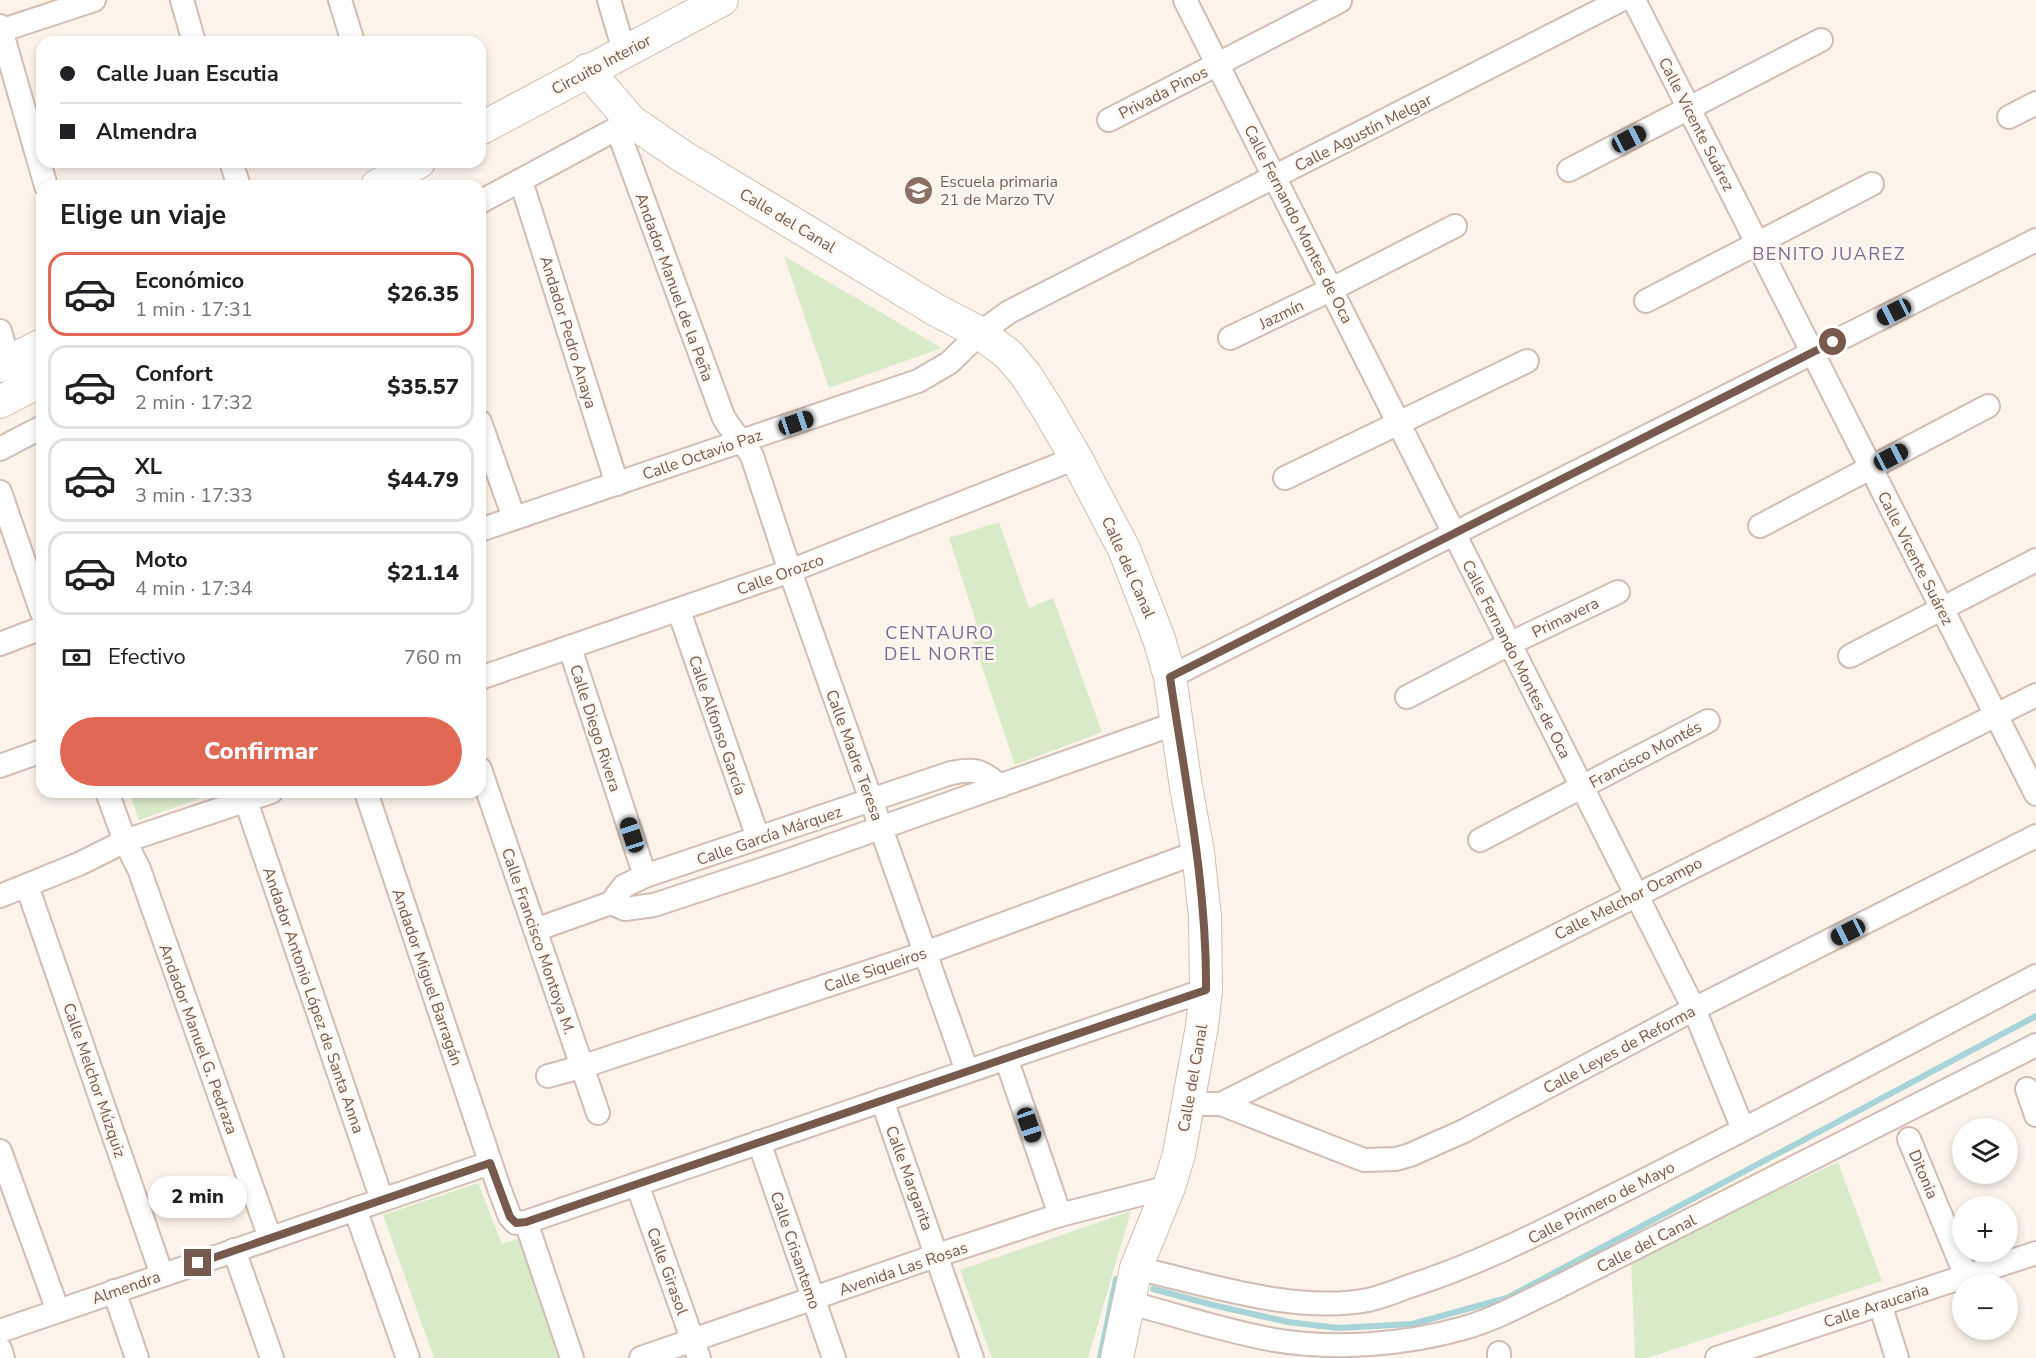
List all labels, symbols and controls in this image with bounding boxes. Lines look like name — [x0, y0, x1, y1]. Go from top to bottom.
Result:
street label: Circuito Interior — [548, 29, 655, 100]
street label: Calle Vicente Suárez — [1653, 54, 1739, 195]
text: Calle Juan Escutia — [96, 59, 279, 89]
street label: Privada Pinos — [1115, 61, 1212, 125]
street label: Calle Agustín Melgar — [1291, 89, 1436, 177]
text: Almendra — [96, 117, 197, 147]
street label: Calle Fernando Montes de Oca — [1238, 121, 1358, 328]
car — [1609, 123, 1649, 155]
place label: Escuela primaria 21 de Marzo TV — [940, 171, 1058, 211]
school or university icon: Escuela primaria 21 de Marzo TV — [903, 174, 935, 206]
street label: Calle del Canal — [735, 183, 840, 258]
street label: Andador Manuel de la Peña — [630, 190, 718, 385]
text: Elige un viaje — [60, 197, 226, 234]
district label: BENITO JUAREZ — [1752, 242, 1906, 266]
street label: Andador Pedro Anaya — [534, 253, 602, 411]
text: Económico — [135, 266, 244, 296]
icon: car — [63, 267, 117, 321]
text: $26.35 — [387, 279, 459, 309]
street label: Jazmín — [1254, 295, 1308, 336]
text: 1 min · 17:31 — [135, 296, 253, 323]
car — [1874, 296, 1914, 328]
route start — [1819, 328, 1846, 355]
text: Confort — [135, 359, 213, 389]
icon: car — [63, 360, 117, 414]
text: $35.57 — [387, 372, 459, 402]
text: 2 min · 17:32 — [135, 389, 253, 416]
car — [776, 409, 816, 437]
street label: Calle Octavio Paz — [640, 424, 765, 486]
car — [1871, 441, 1911, 473]
text: XL — [135, 452, 162, 482]
icon: car — [63, 453, 117, 507]
text: $44.79 — [387, 465, 459, 495]
text: 3 min · 17:33 — [135, 482, 253, 509]
street label: Calle Vicente Suárez — [1872, 488, 1958, 629]
street label: Calle del Canal — [1096, 513, 1160, 622]
text: Moto — [135, 545, 188, 575]
icon: car — [63, 546, 117, 600]
street label: Calle Orozco — [734, 549, 827, 601]
street label: Calle Fernando Montes de Oca — [1456, 556, 1576, 763]
text: $21.14 — [387, 558, 459, 588]
text: 4 min · 17:34 — [135, 575, 253, 602]
street label: Primavera — [1528, 592, 1603, 644]
district label: CENTAURO DEL NORTE — [884, 621, 996, 666]
icon: cash — [60, 641, 93, 674]
text: Efectivo — [108, 642, 186, 672]
text: 760 m — [404, 644, 462, 671]
street label: Calle Alfonso García — [683, 653, 751, 798]
street label: Calle Diego Rivera — [564, 662, 626, 795]
street label: Calle Madre Teresa — [820, 687, 888, 824]
street label: Francisco Montés — [1585, 716, 1706, 794]
button: Confirmar — [60, 717, 462, 786]
street label: Calle García Márquez — [694, 801, 845, 871]
car — [618, 815, 646, 855]
street label: Calle Francisco Montoya M. — [496, 845, 580, 1038]
street label: Calle Melchor Ocampo — [1551, 852, 1706, 946]
street label: Andador Antonio López de Santa Anna — [257, 864, 369, 1136]
street label: Andador Miguel Barragán — [386, 886, 468, 1069]
car — [1828, 916, 1868, 948]
street label: Andador Manuel G. Pedraza — [153, 941, 243, 1138]
street label: Calle Siqueiros — [821, 942, 930, 998]
street label: Calle Melchor Múzquiz — [57, 1000, 131, 1161]
street label: Calle Leyes de Reforma — [1540, 1000, 1699, 1099]
street label: Calle del Canal — [1173, 1022, 1213, 1134]
car — [1015, 1105, 1043, 1145]
map controls — [1952, 1118, 2018, 1340]
button: layers — [1952, 1118, 2018, 1184]
street label: Calle Margarita — [880, 1123, 938, 1234]
street label: Ditonia — [1903, 1146, 1943, 1202]
street label: Calle Primero de Mayo — [1524, 1156, 1679, 1250]
callout: 2 min — [148, 1176, 248, 1218]
text: 2 min — [171, 1183, 224, 1210]
street label: Calle Crisantemo — [765, 1189, 826, 1312]
button: + — [1952, 1196, 2018, 1262]
street label: Calle del Canal — [1593, 1209, 1700, 1278]
street label: Calle Girasol — [641, 1224, 693, 1318]
street label: Avenida Las Rosas — [836, 1237, 971, 1301]
route end — [184, 1249, 211, 1276]
street label: Almendra — [89, 1266, 164, 1310]
button: − — [1952, 1274, 2018, 1340]
street label: Calle Araucaria — [1821, 1279, 1932, 1333]

